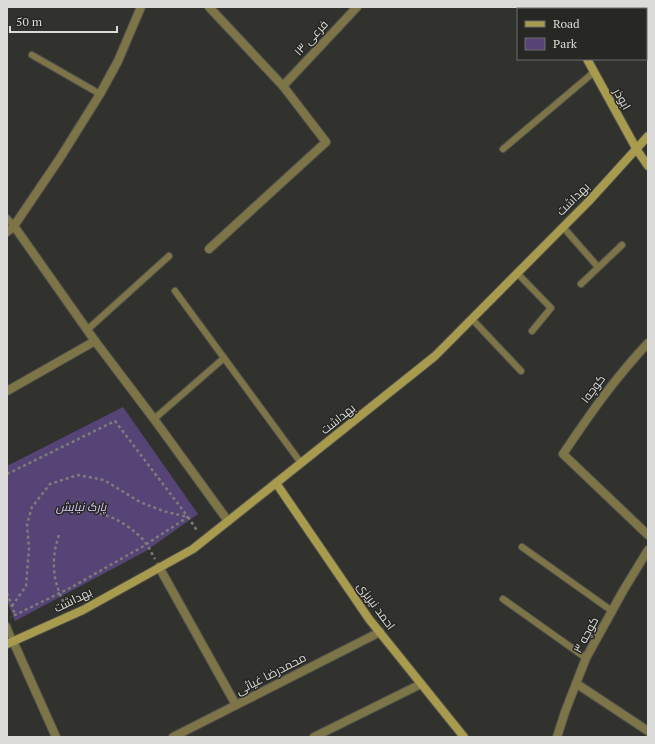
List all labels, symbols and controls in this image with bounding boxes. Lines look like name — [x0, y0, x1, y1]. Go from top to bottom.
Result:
scale bar — [10, 8, 117, 34]
legend — [517, 8, 647, 60]
text: 50 m — [16, 14, 43, 29]
text: Road — [553, 16, 580, 31]
street label: فرعی ۱۳ — [290, 17, 331, 59]
text: Park — [553, 36, 578, 51]
street label: ابوذر — [610, 84, 634, 112]
street label: بهداشت — [553, 179, 592, 218]
street label: کوچه۱ — [577, 372, 610, 407]
street label: بهداشت — [317, 400, 358, 437]
park label: پارک نیایش — [56, 499, 107, 515]
street label: احمد نیریزی — [354, 579, 399, 632]
street label: بهداشت — [51, 584, 94, 615]
street label: کوچه ۳ — [570, 614, 603, 656]
street label: محمدرضا غیاثی — [233, 649, 308, 698]

